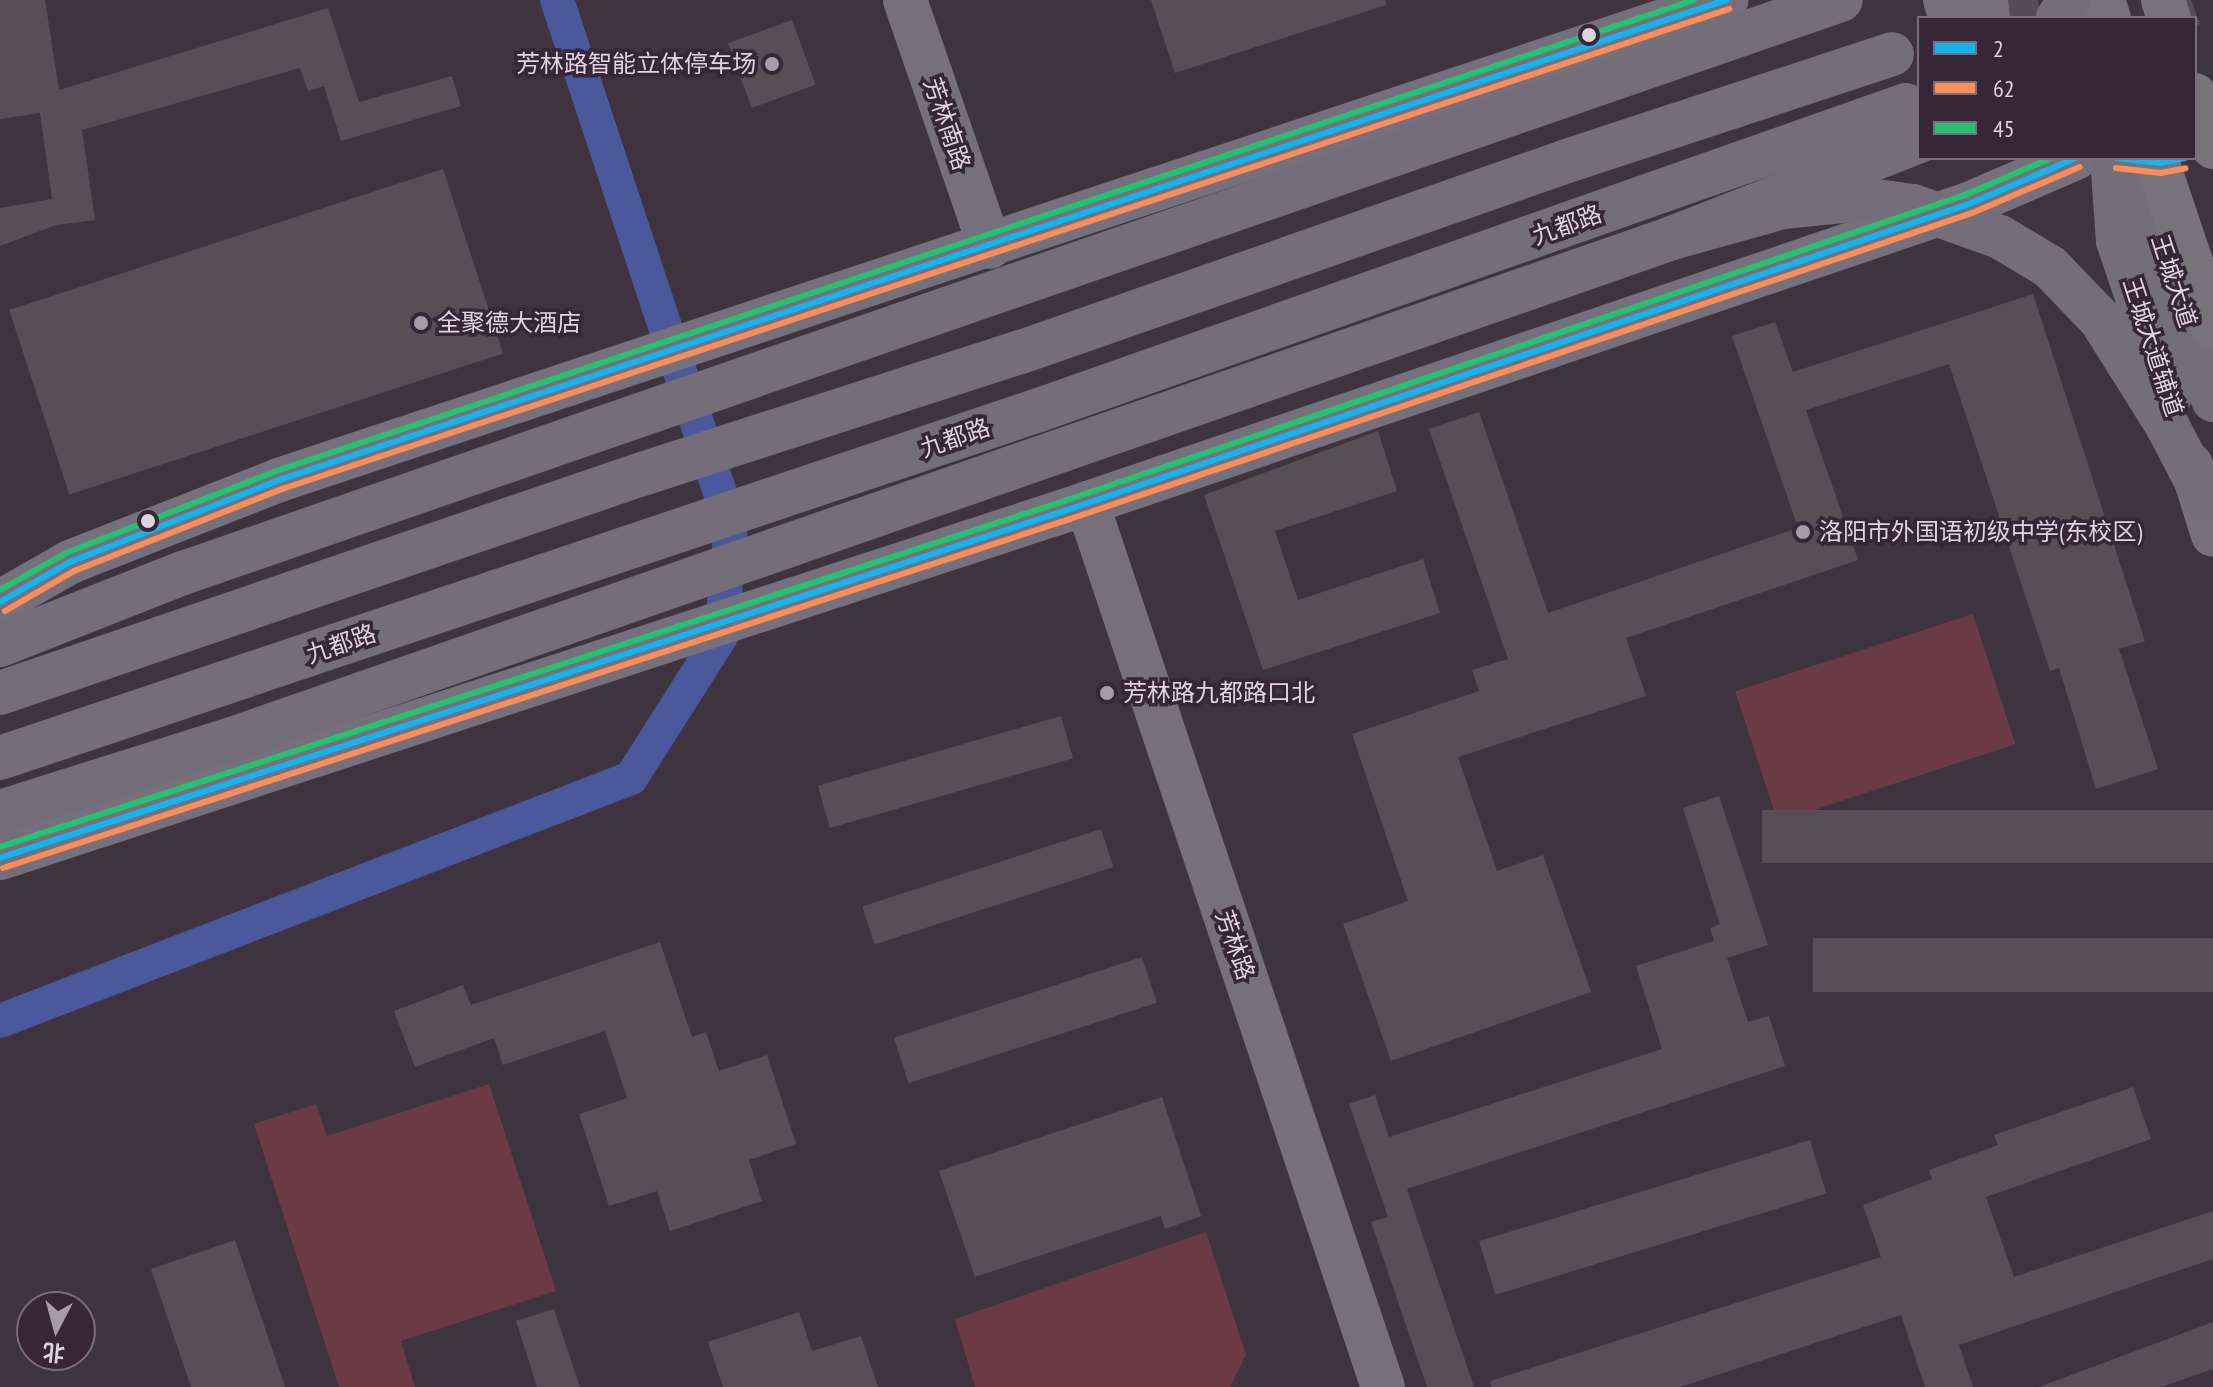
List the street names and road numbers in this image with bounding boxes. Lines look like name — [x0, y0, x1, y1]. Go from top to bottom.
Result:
street label: 芳林南路 — [918, 74, 976, 174]
street label: 九都路 — [1528, 199, 1606, 251]
street label: 王城大道 — [2145, 231, 2203, 331]
street label: 王城大道辅道 — [2117, 274, 2189, 420]
street label: 九都路 — [916, 413, 994, 463]
street label: 九都路 — [302, 619, 380, 669]
street label: 芳林路 — [1210, 906, 1260, 984]

